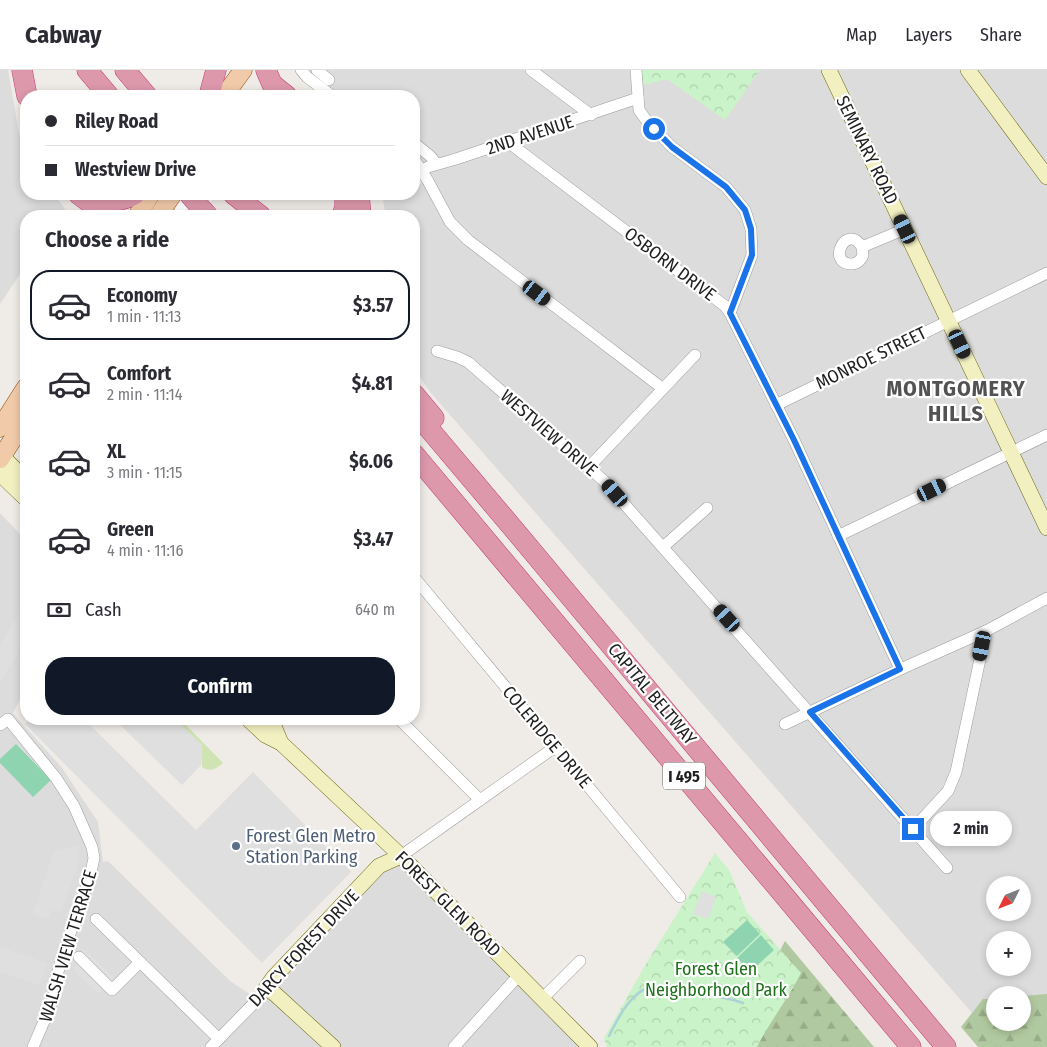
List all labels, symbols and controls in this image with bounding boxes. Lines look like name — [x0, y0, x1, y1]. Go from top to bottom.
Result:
text: Cabway — [25, 21, 101, 49]
text: Map — [846, 24, 877, 46]
text: Layers — [905, 24, 952, 46]
text: Share — [980, 24, 1022, 46]
street label: SEMINARY ROAD — [831, 92, 903, 208]
text: Riley Road — [75, 110, 158, 133]
street label: 2ND AVENUE — [484, 111, 576, 159]
route start — [643, 118, 665, 140]
text: Westview Drive — [75, 158, 196, 181]
car — [891, 212, 918, 246]
street label: OSBORN DRIVE — [620, 222, 720, 306]
text: Choose a ride — [45, 226, 169, 253]
car — [520, 278, 553, 308]
icon: car — [47, 283, 92, 328]
text: Economy — [107, 284, 177, 307]
text: $3.57 — [353, 294, 393, 317]
text: 1 min · 11:13 — [107, 307, 181, 326]
street label: MONROE STREET — [812, 321, 931, 394]
car — [946, 327, 973, 361]
icon: car — [47, 361, 92, 406]
text: Comfort — [107, 362, 171, 385]
text: $4.81 — [352, 372, 393, 395]
district label: MONTGOMERY HILLS — [886, 375, 1026, 427]
text: 2 min · 11:14 — [107, 385, 182, 404]
street label: WESTVIEW DRIVE — [496, 385, 602, 481]
icon: car — [47, 439, 92, 484]
text: XL — [107, 440, 126, 463]
text: $6.06 — [349, 450, 393, 473]
text: 3 min · 11:15 — [107, 463, 182, 482]
car — [599, 477, 630, 509]
car — [915, 477, 948, 503]
icon: car — [47, 517, 92, 562]
text: Green — [107, 518, 154, 541]
text: $3.47 — [353, 528, 393, 551]
text: 4 min · 11:16 — [107, 541, 183, 560]
icon: cash — [45, 596, 73, 624]
text: Cash — [85, 598, 122, 621]
text: 640 m — [355, 600, 395, 619]
car — [711, 602, 742, 634]
car — [971, 630, 992, 662]
street label: CAPITAL BELTWAY — [603, 639, 701, 749]
button: Confirm — [45, 657, 395, 715]
street label: COLERIDGE DRIVE — [498, 681, 596, 793]
road number: I 495 — [663, 762, 705, 789]
callout: 2 min — [930, 812, 1013, 846]
route end — [902, 818, 924, 840]
text: 2 min — [953, 819, 989, 838]
place label: Forest Glen Metro Station Parking — [246, 825, 376, 868]
marker: Forest Glen Metro Station Parking — [230, 840, 242, 852]
street label: FOREST GLEN ROAD — [390, 846, 506, 962]
street label: WALSH VIEW TERRACE — [34, 867, 102, 1025]
north arrow — [986, 876, 1031, 921]
map controls — [986, 876, 1031, 1031]
street label: DARCY FOREST DRIVE — [244, 885, 364, 1011]
button: + — [986, 931, 1031, 976]
park label: Forest Glen Neighborhood Park — [645, 958, 788, 1001]
button: − — [986, 986, 1031, 1031]

